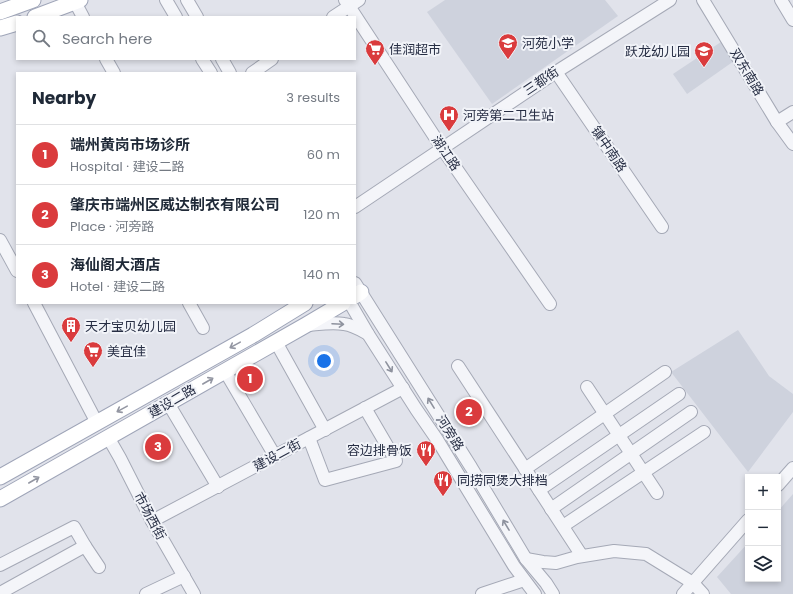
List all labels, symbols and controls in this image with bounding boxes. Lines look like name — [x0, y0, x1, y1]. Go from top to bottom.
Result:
search box — [16, 16, 356, 60]
icon: search — [30, 27, 52, 49]
text: Search here — [62, 28, 152, 49]
school or university icon: 河苑小学 — [497, 32, 519, 60]
place label: 河苑小学 — [522, 34, 574, 53]
supermarket icon: 佳润超市 — [364, 38, 386, 66]
place label: 佳润超市 — [389, 40, 441, 59]
school or university icon: 跃龙幼儿园 — [693, 40, 715, 68]
place label: 跃龙幼儿园 — [625, 42, 690, 61]
street label: 双东南路 — [725, 45, 769, 99]
street label: 三都街 — [520, 62, 562, 100]
text: Nearby — [32, 86, 96, 110]
text: 3 results — [286, 88, 340, 107]
hospital icon: 河旁第二卫生站 — [438, 104, 460, 132]
place label: 河旁第二卫生站 — [463, 106, 554, 125]
street label: 镇中南路 — [587, 122, 631, 176]
street label: 湖江路 — [427, 132, 465, 174]
text: 端州黄岗市场诊所 — [70, 134, 190, 155]
text: 1 — [43, 145, 47, 164]
text: 60 m — [307, 145, 340, 164]
text: Hospital · 建设二路 — [70, 157, 185, 176]
text: 肇庆市端州区威达制衣有限公司 — [70, 194, 280, 215]
text: 2 — [41, 205, 49, 224]
text: 120 m — [303, 205, 340, 224]
text: Place · 河旁路 — [70, 217, 154, 236]
text: 海仙阁大酒店 — [70, 254, 160, 275]
text: 3 — [41, 265, 49, 284]
text: 140 m — [303, 265, 340, 284]
text: Hotel · 建设二路 — [70, 277, 165, 296]
building icon: 天才宝贝幼儿园 — [60, 315, 82, 343]
place label: 天才宝贝幼儿园 — [85, 317, 176, 336]
one-way arrow — [331, 320, 344, 327]
supermarket icon: 美宜佳 — [82, 340, 104, 368]
place label: 美宜佳 — [107, 342, 146, 361]
one-way arrow — [229, 342, 241, 349]
your location — [314, 351, 334, 371]
one-way arrow — [385, 361, 393, 372]
pin: 1 — [237, 364, 263, 394]
one-way arrow — [202, 376, 214, 384]
street label: 建设二路 — [145, 380, 199, 422]
one-way arrow — [426, 397, 434, 409]
pin: 2 — [456, 397, 482, 427]
one-way arrow — [116, 405, 128, 413]
street label: 河旁路 — [432, 411, 468, 455]
pin: 3 — [145, 432, 171, 462]
street label: 建设二街 — [250, 434, 304, 476]
restaurant icon: 容边排骨饭 — [415, 439, 437, 467]
place label: 容边排骨饭 — [347, 441, 412, 460]
restaurant icon: 同捞同煲大排档 — [432, 469, 454, 497]
place label: 同捞同煲大排档 — [457, 471, 548, 490]
map controls — [745, 474, 781, 582]
button: + — [745, 474, 781, 510]
one-way arrow — [28, 475, 40, 483]
street label: 市场西街 — [129, 489, 171, 543]
button: − — [745, 510, 781, 546]
one-way arrow — [502, 519, 510, 531]
button: layers — [745, 546, 781, 582]

